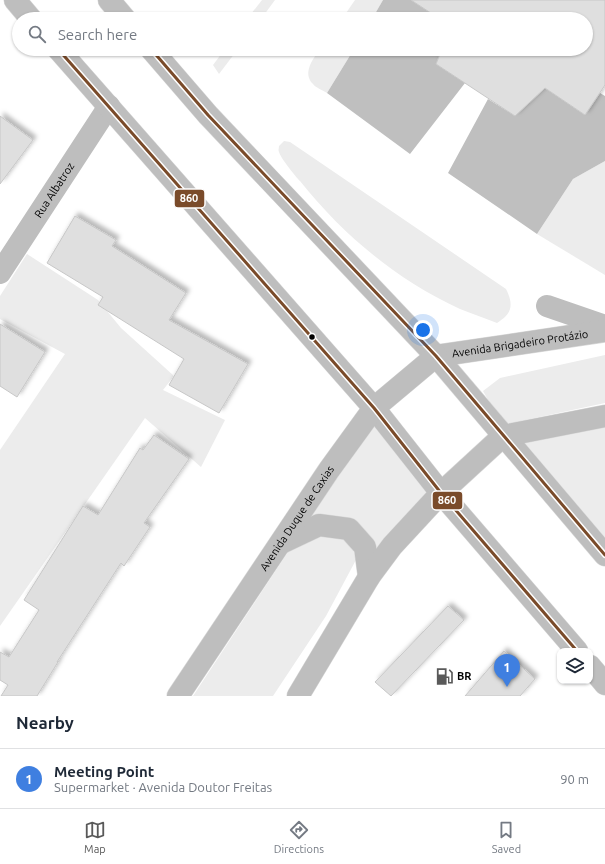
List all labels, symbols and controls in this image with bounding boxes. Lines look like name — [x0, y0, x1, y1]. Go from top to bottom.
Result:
search box — [12, 12, 593, 56]
icon: search — [26, 23, 48, 45]
text: Search here — [58, 26, 137, 43]
street label: Rua Albatroz — [32, 160, 76, 220]
line badge: 860 — [174, 189, 205, 208]
text: 860 — [180, 192, 198, 204]
your location — [413, 320, 433, 340]
street label: Avenida Brigadeiro Protázio — [451, 328, 589, 360]
unlabelled marker — [307, 332, 317, 342]
street label: Avenida Duque de Caxias — [258, 463, 336, 573]
line badge: 860 — [432, 491, 463, 510]
text: 860 — [438, 494, 456, 506]
map controls — [557, 648, 593, 684]
button: layers — [557, 648, 593, 684]
pin: 1 — [494, 654, 520, 687]
fuel station icon: BR — [434, 666, 454, 686]
place label: BR — [457, 670, 472, 682]
text: Nearby — [16, 713, 74, 732]
text: Meeting Point — [54, 763, 154, 780]
text: 1 — [25, 772, 33, 786]
text: 90 m — [560, 772, 589, 786]
text: Supermarket · Avenida Doutor Freitas — [54, 780, 272, 794]
tab: Map — [84, 819, 106, 855]
tab: Directions — [274, 819, 324, 855]
tab: Saved — [492, 819, 521, 855]

